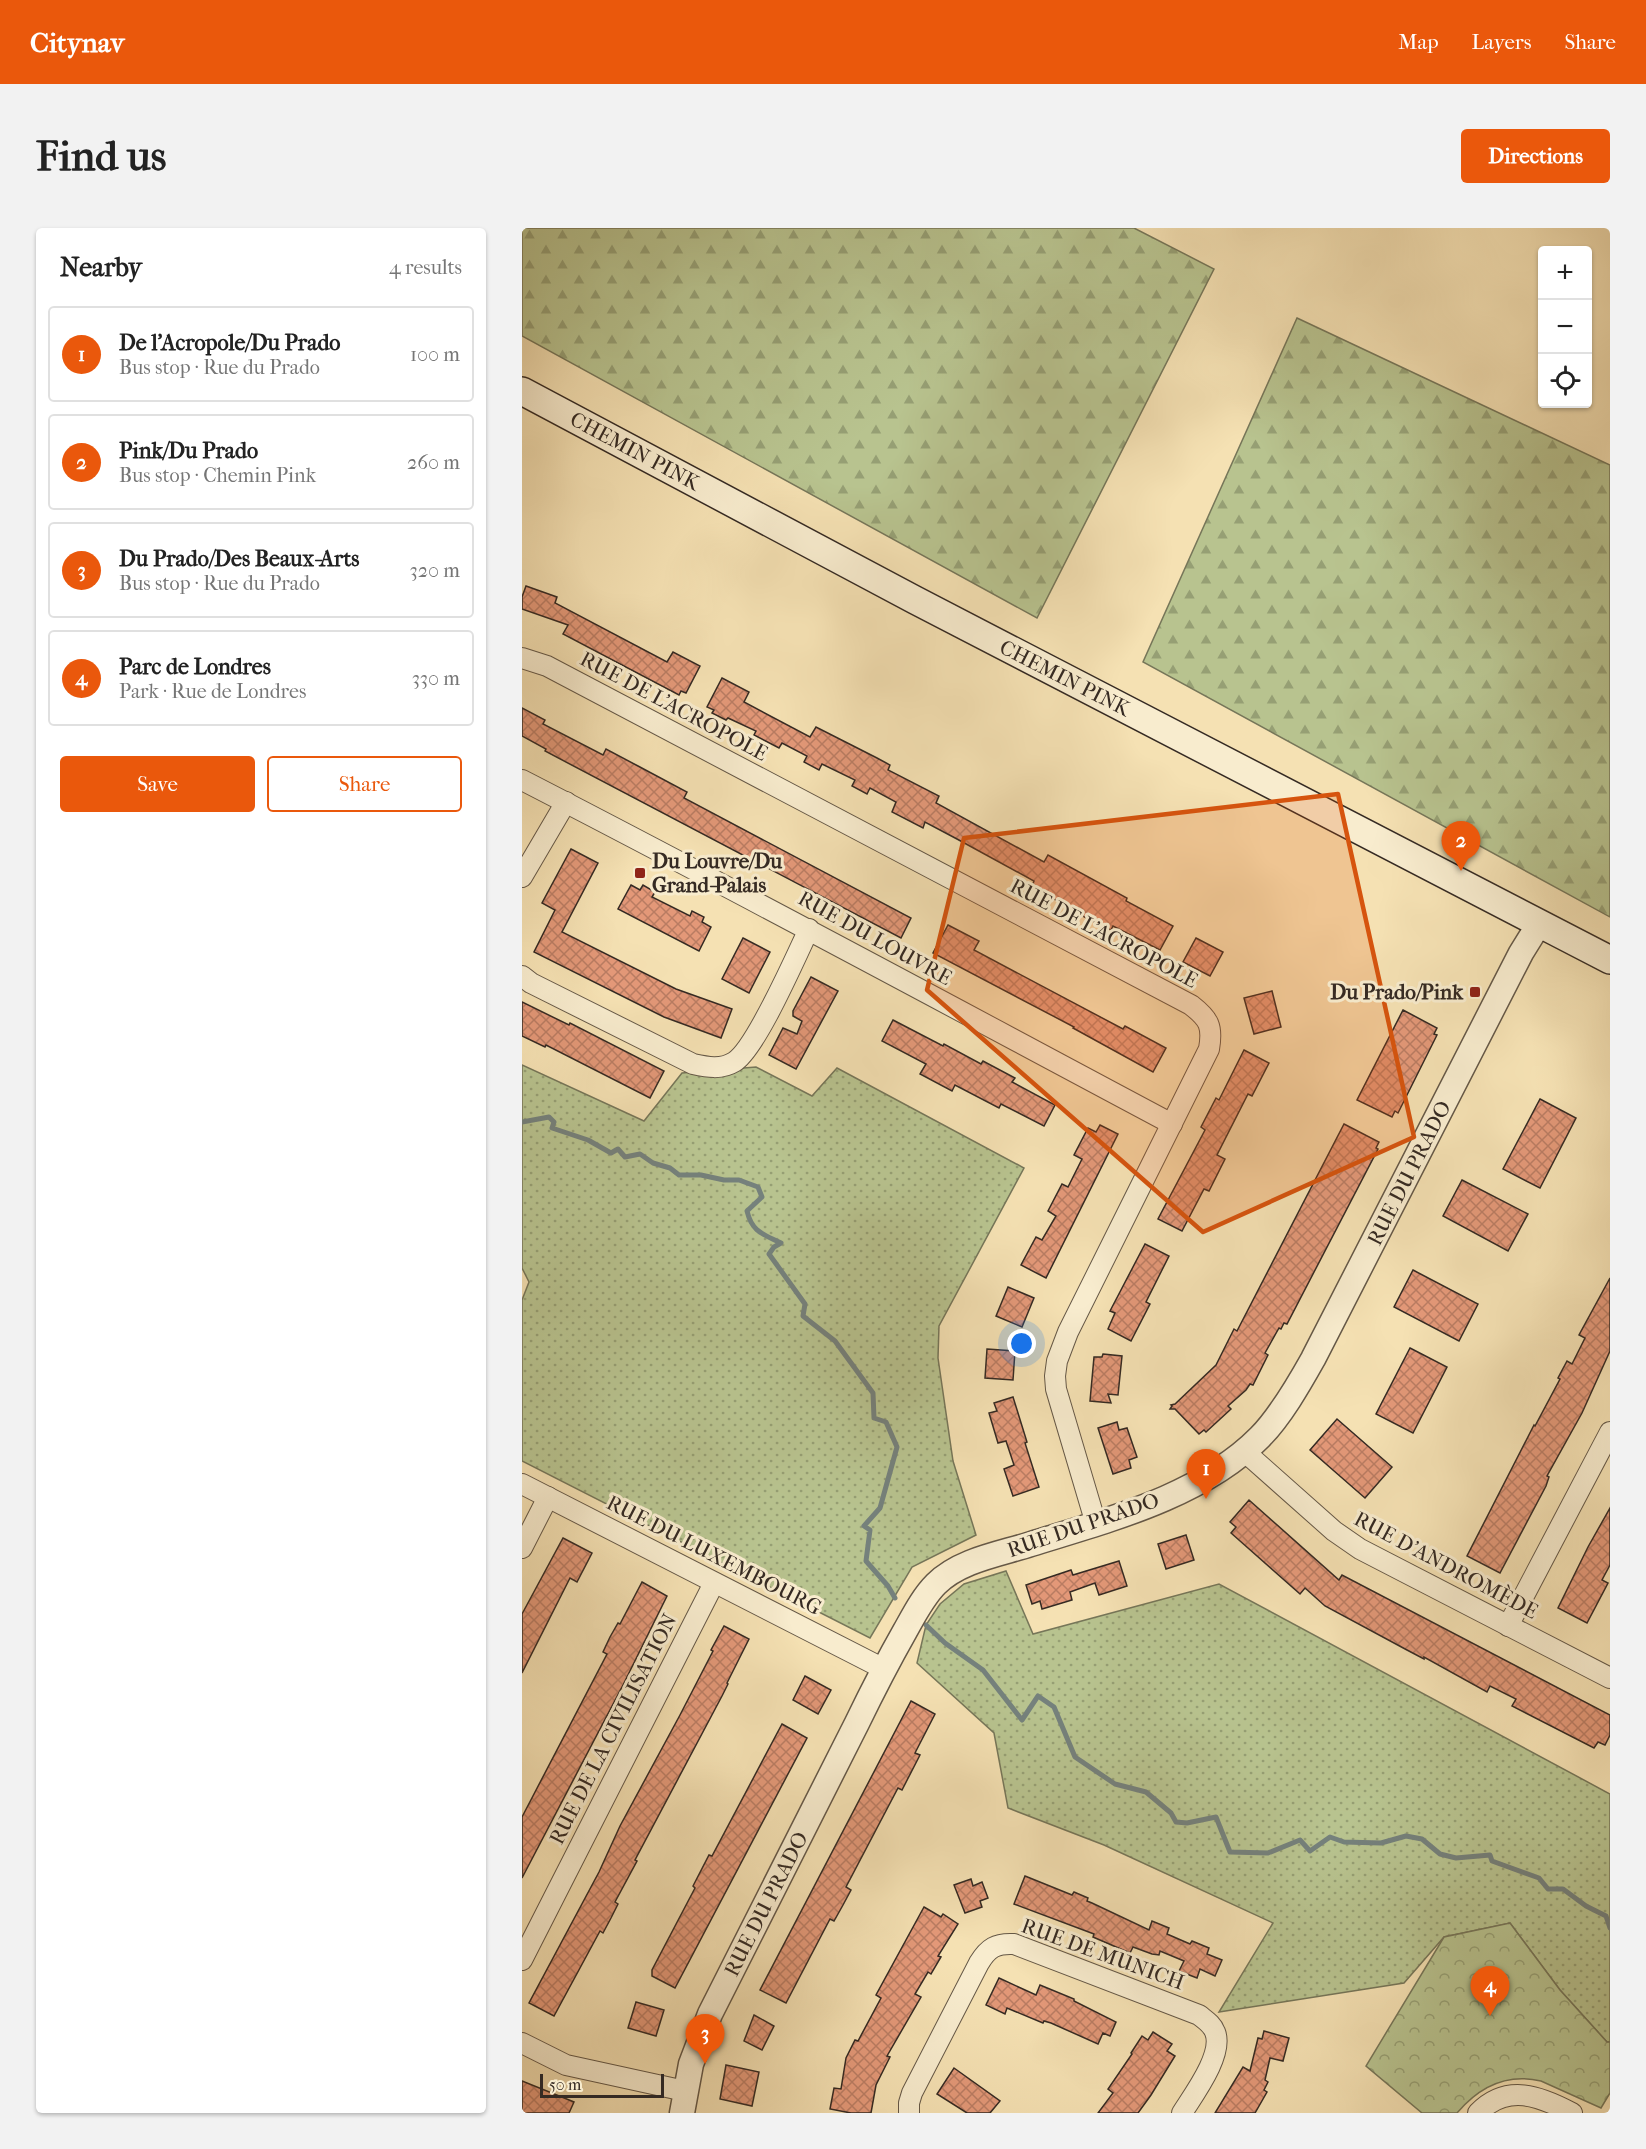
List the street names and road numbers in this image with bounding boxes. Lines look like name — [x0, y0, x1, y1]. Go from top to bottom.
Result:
street label: CHEMIN PINK — [566, 407, 705, 496]
street label: CHEMIN PINK — [996, 635, 1136, 722]
street label: RUE DE L'ACROPOLE — [576, 646, 772, 766]
street label: RUE DE L'ACROPOLE — [1006, 873, 1202, 993]
street label: RUE DU LOUVRE — [794, 886, 956, 990]
street label: RUE DU PRADO — [1362, 1097, 1456, 1249]
street label: RUE DU PRADO — [1004, 1488, 1162, 1562]
street label: RUE DU LUXEMBOURG — [603, 1490, 825, 1620]
street label: RUE D'ANDROMÈDE — [1350, 1506, 1542, 1624]
street label: RUE DE LA CIVILISATION — [544, 1610, 682, 1848]
street label: RUE DU PRADO — [719, 1828, 813, 1980]
street label: RUE DE MUNICH — [1018, 1913, 1188, 1995]

